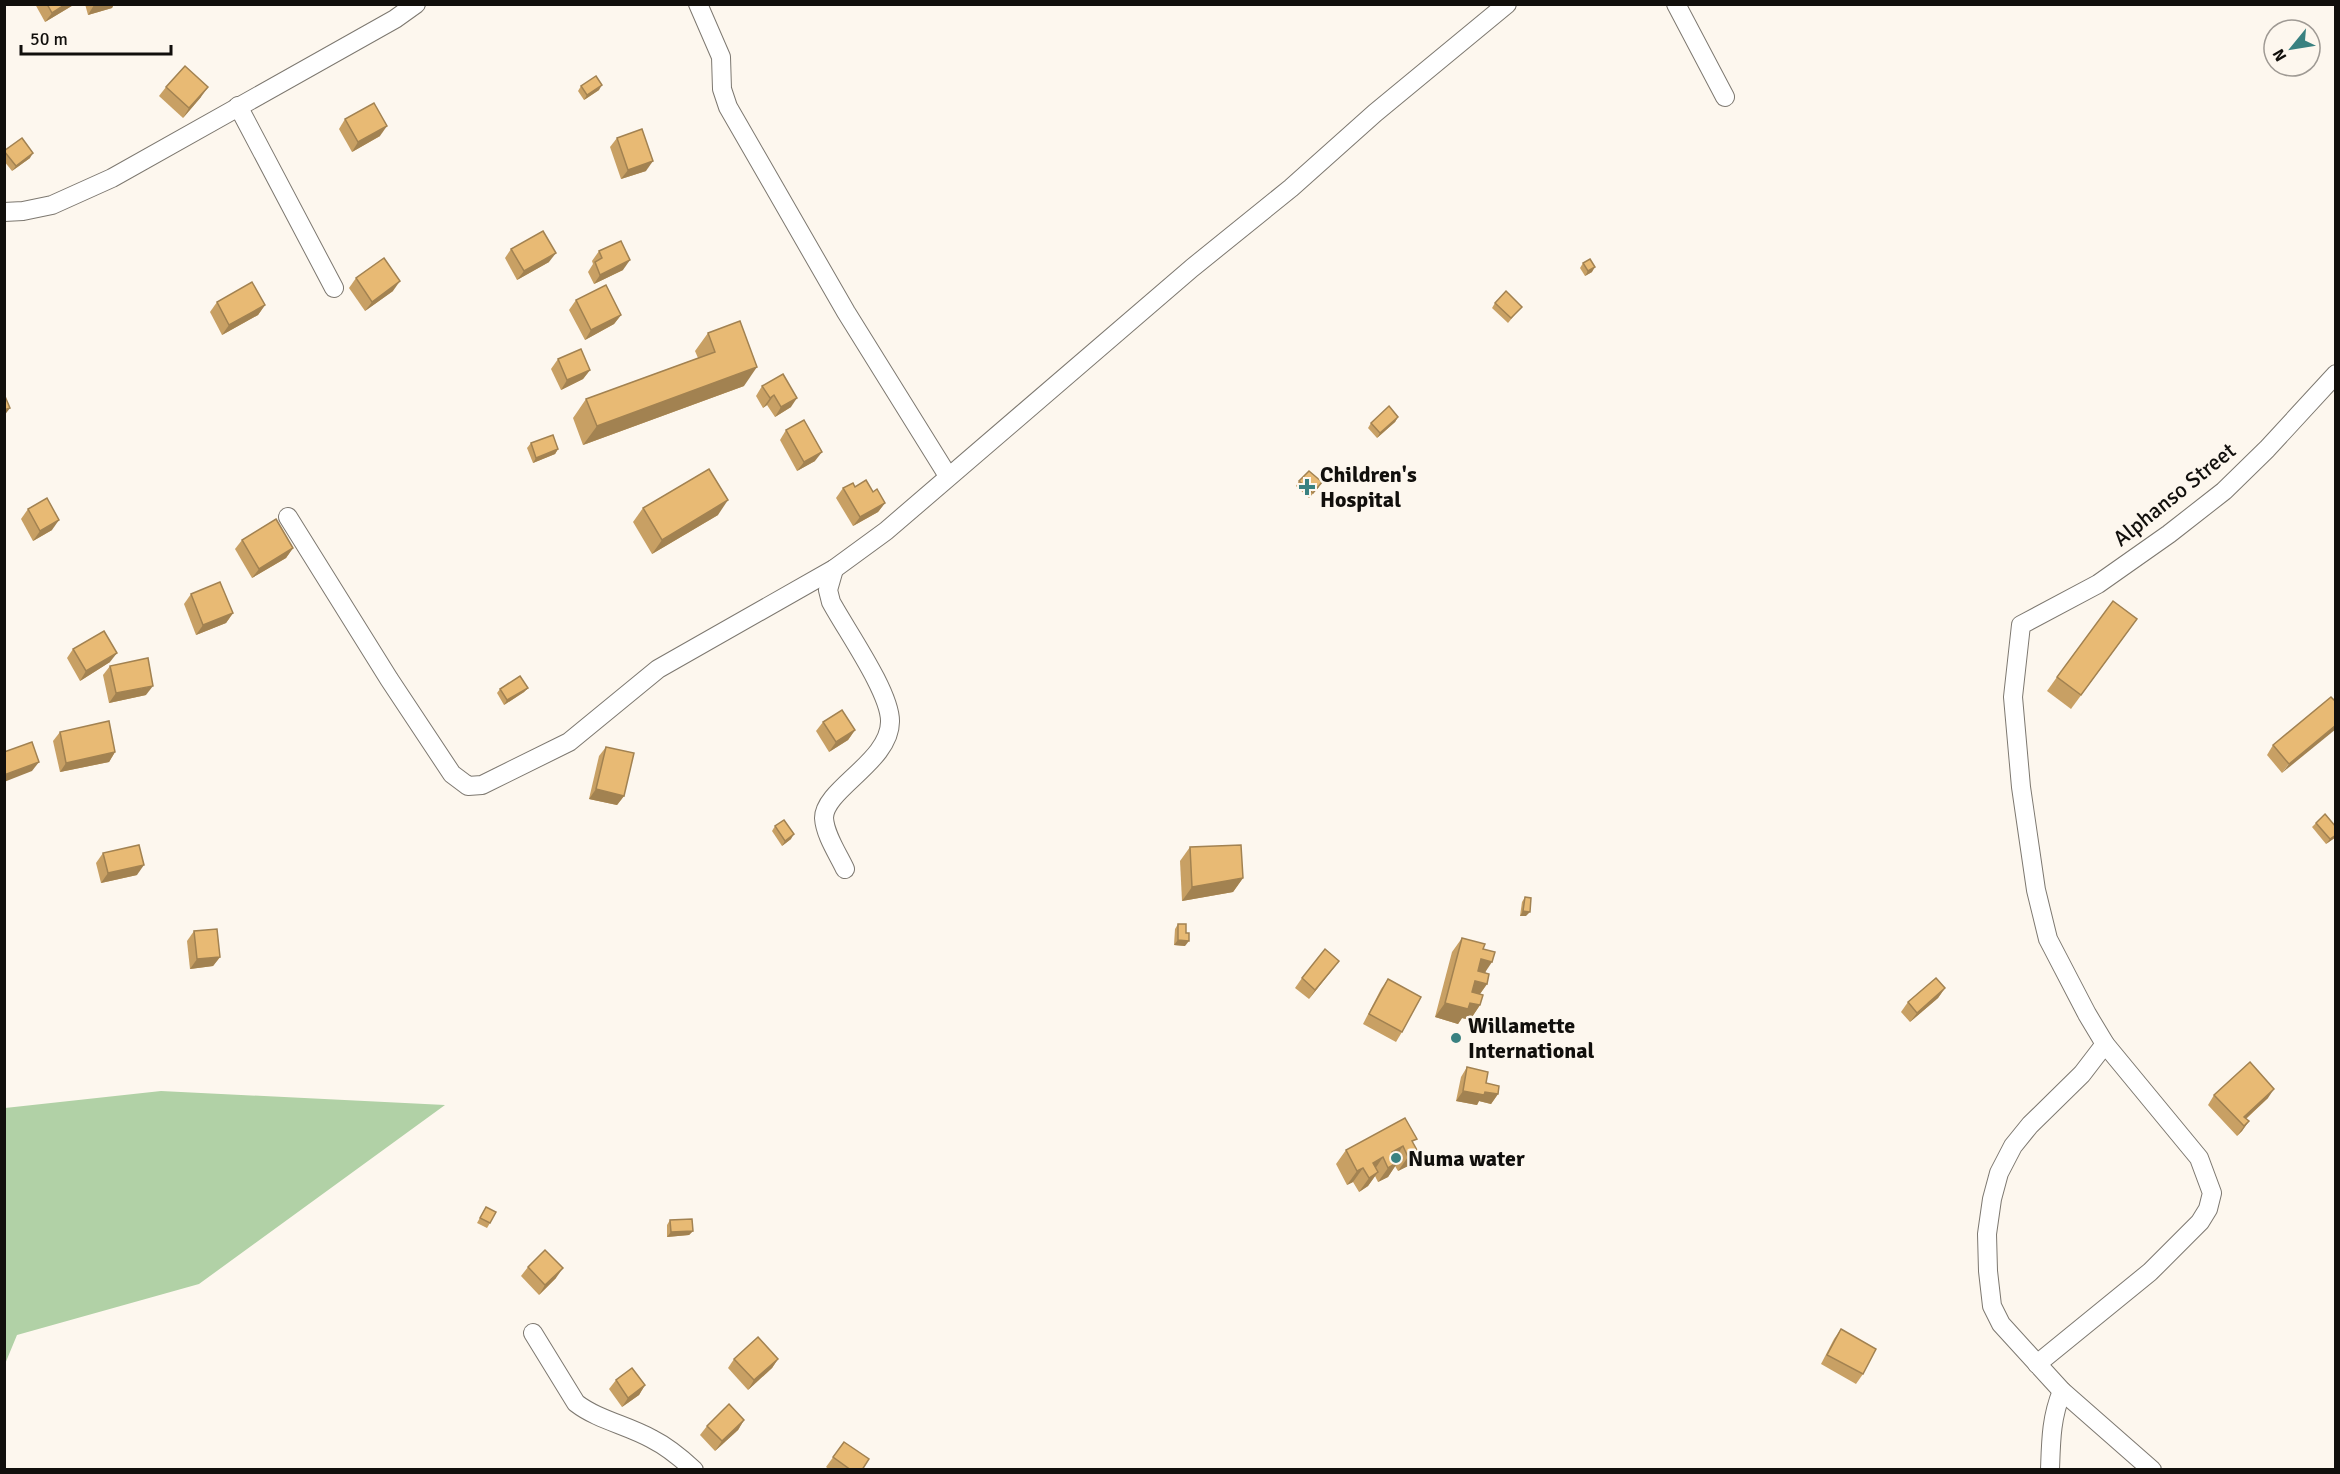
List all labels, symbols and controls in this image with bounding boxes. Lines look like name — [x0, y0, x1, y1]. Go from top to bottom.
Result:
scale bar — [21, 18, 171, 56]
north arrow — [2262, 18, 2322, 78]
text: 50 m — [30, 28, 68, 50]
text: N — [2268, 45, 2291, 65]
street label: Alphanso Street — [2108, 437, 2241, 552]
place label: Children's Hospital — [1320, 461, 1417, 513]
marker: Children's Hospital — [1298, 478, 1316, 496]
place label: Willamette International — [1468, 1012, 1594, 1064]
marker: Willamette International — [1449, 1031, 1463, 1045]
place label: Numa water — [1408, 1145, 1525, 1172]
marker: Numa water — [1389, 1151, 1403, 1165]

